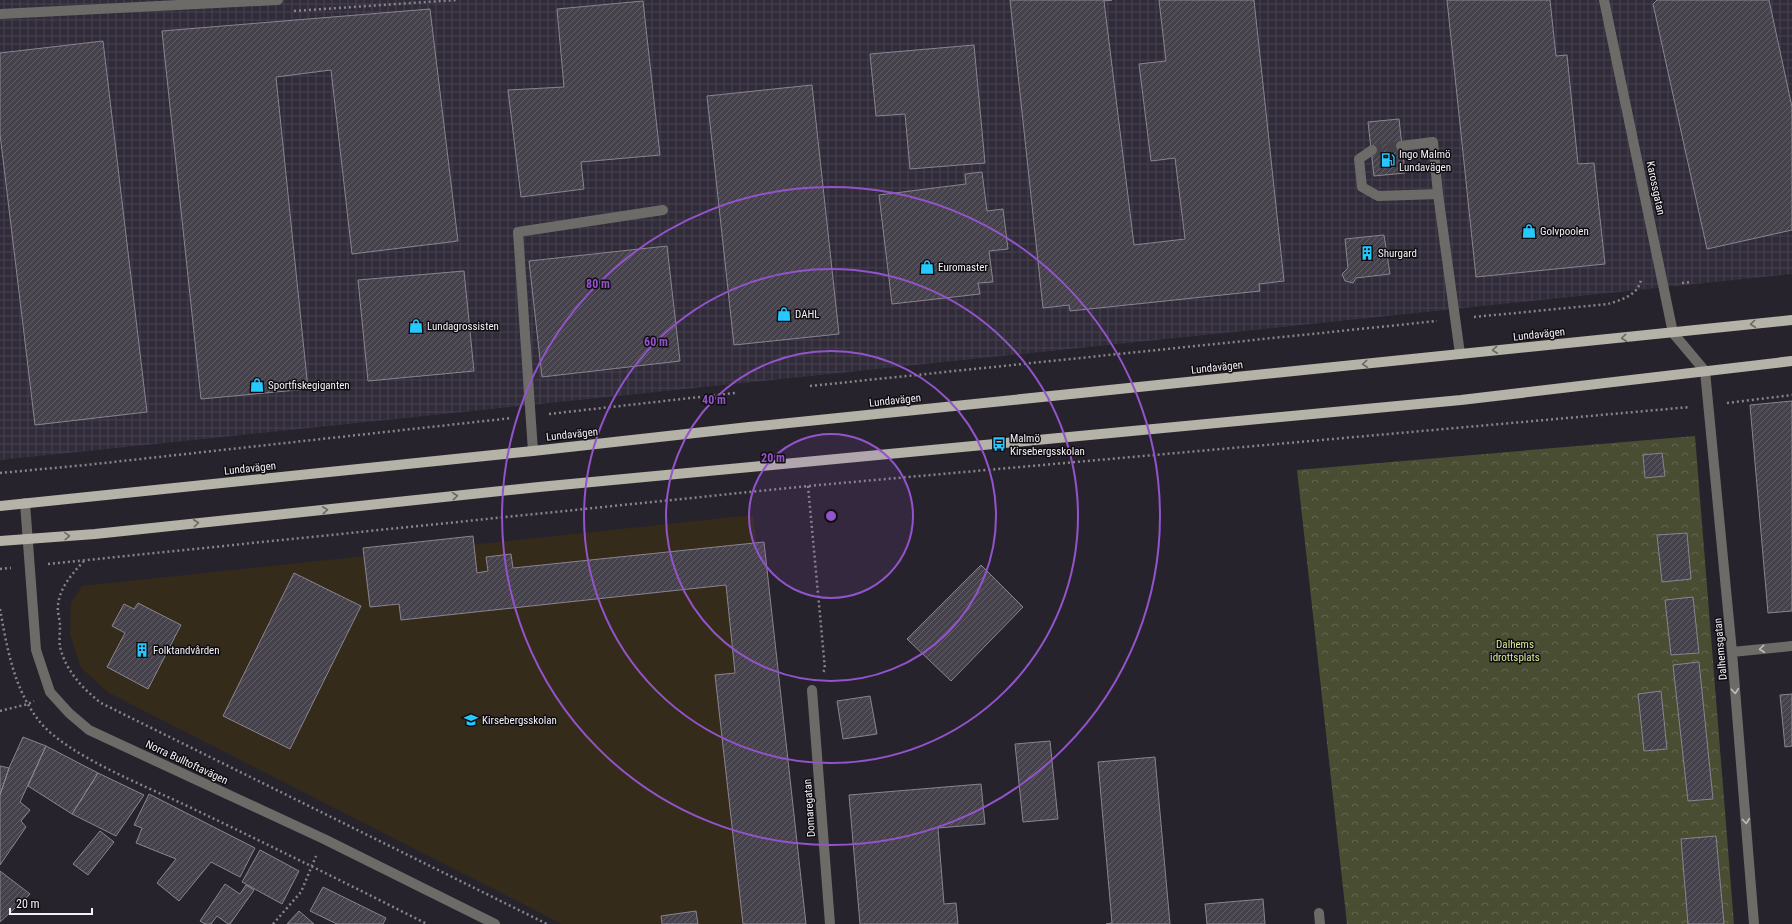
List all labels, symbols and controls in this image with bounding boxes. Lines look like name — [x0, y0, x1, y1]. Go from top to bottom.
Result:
place label: Ingo Malmö Lundavägen — [1399, 148, 1451, 174]
fuel station icon: Ingo Malmö Lundavägen — [1380, 152, 1396, 168]
street label: Karossgatan — [1643, 160, 1668, 216]
shop icon: Golvpoolen — [1521, 223, 1537, 239]
place label: Golvpoolen — [1540, 225, 1589, 238]
building icon: Shurgard — [1359, 245, 1375, 261]
place label: Shurgard — [1378, 247, 1417, 260]
shop icon: Euromaster — [919, 259, 935, 275]
place label: Euromaster — [938, 261, 988, 274]
text: 80 m — [586, 277, 610, 291]
shop icon: DAHL — [776, 306, 792, 322]
place label: DAHL — [795, 308, 820, 321]
shop icon: Lundagrossisten — [408, 318, 424, 334]
one-way arrow — [1750, 319, 1756, 328]
place label: Lundagrossisten — [427, 320, 499, 333]
street label: Lundavägen — [1512, 325, 1566, 344]
one-way arrow — [1621, 333, 1627, 342]
text: 60 m — [644, 335, 668, 349]
one-way arrow — [1492, 346, 1498, 355]
street label: Lundavägen — [1190, 358, 1244, 377]
one-way arrow — [1362, 359, 1368, 368]
shop icon: Sportfiskegiganten — [249, 377, 265, 393]
place label: Sportfiskegiganten — [268, 379, 350, 392]
street label: Lundavägen — [868, 391, 922, 410]
text: 40 m — [702, 393, 726, 407]
street label: Lundavägen — [545, 425, 599, 444]
place label: Malmö Kirsebergsskolan — [1010, 432, 1085, 458]
bus stop icon: Malmö Kirsebergsskolan — [991, 436, 1007, 452]
text: 20 m — [761, 451, 785, 465]
street label: Lundavägen — [223, 459, 277, 478]
one-way arrow — [452, 492, 458, 501]
one-way arrow — [322, 505, 329, 514]
centre of rings — [824, 509, 838, 523]
one-way arrow — [193, 519, 199, 528]
one-way arrow — [64, 531, 70, 540]
street label: Dalhemsgatan — [1711, 617, 1730, 681]
park label: Dalhems idrottsplats — [1490, 638, 1540, 664]
building icon: Folktandvården — [134, 642, 150, 658]
place label: Folktandvården — [153, 644, 220, 657]
one-way arrow — [1759, 644, 1765, 653]
one-way arrow — [1731, 688, 1740, 694]
school or university icon: Kirsebergsskolan — [463, 712, 479, 728]
place label: Kirsebergsskolan — [482, 714, 557, 727]
street label: Norra Bulltoftavägen — [144, 738, 230, 787]
street label: Domaregatan — [801, 778, 818, 838]
one-way arrow — [1741, 818, 1750, 824]
scale bar — [10, 890, 92, 916]
text: 20 m — [16, 897, 40, 911]

